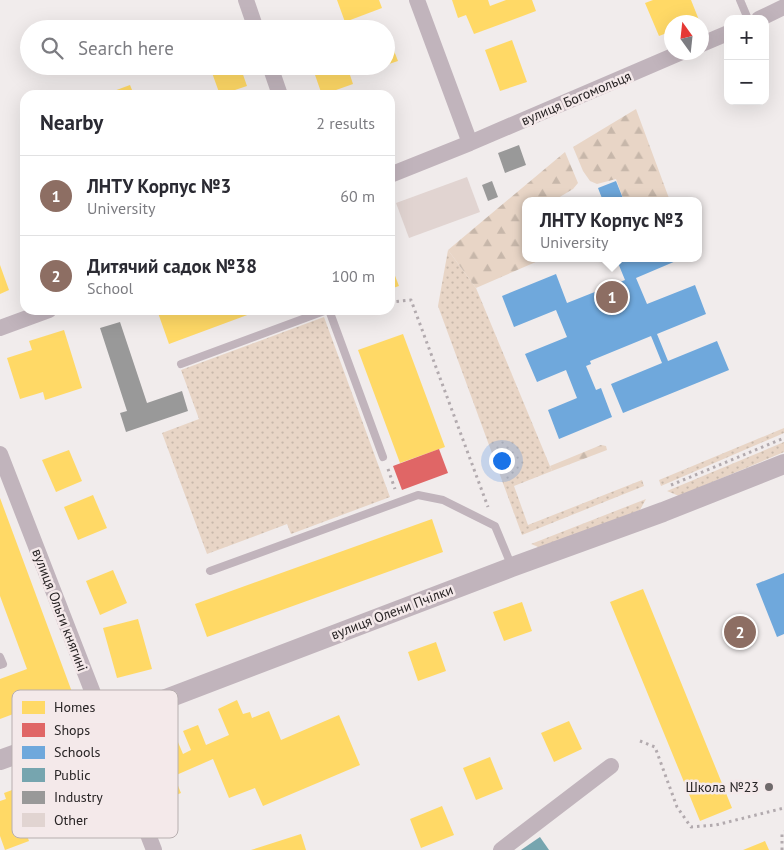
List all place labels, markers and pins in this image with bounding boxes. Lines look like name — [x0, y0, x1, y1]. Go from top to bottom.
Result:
pin: 1 — [596, 278, 628, 316]
pin: 2 — [724, 613, 756, 651]
place label: Школа №23 — [685, 778, 759, 796]
marker: Школа №23 — [763, 781, 775, 793]

